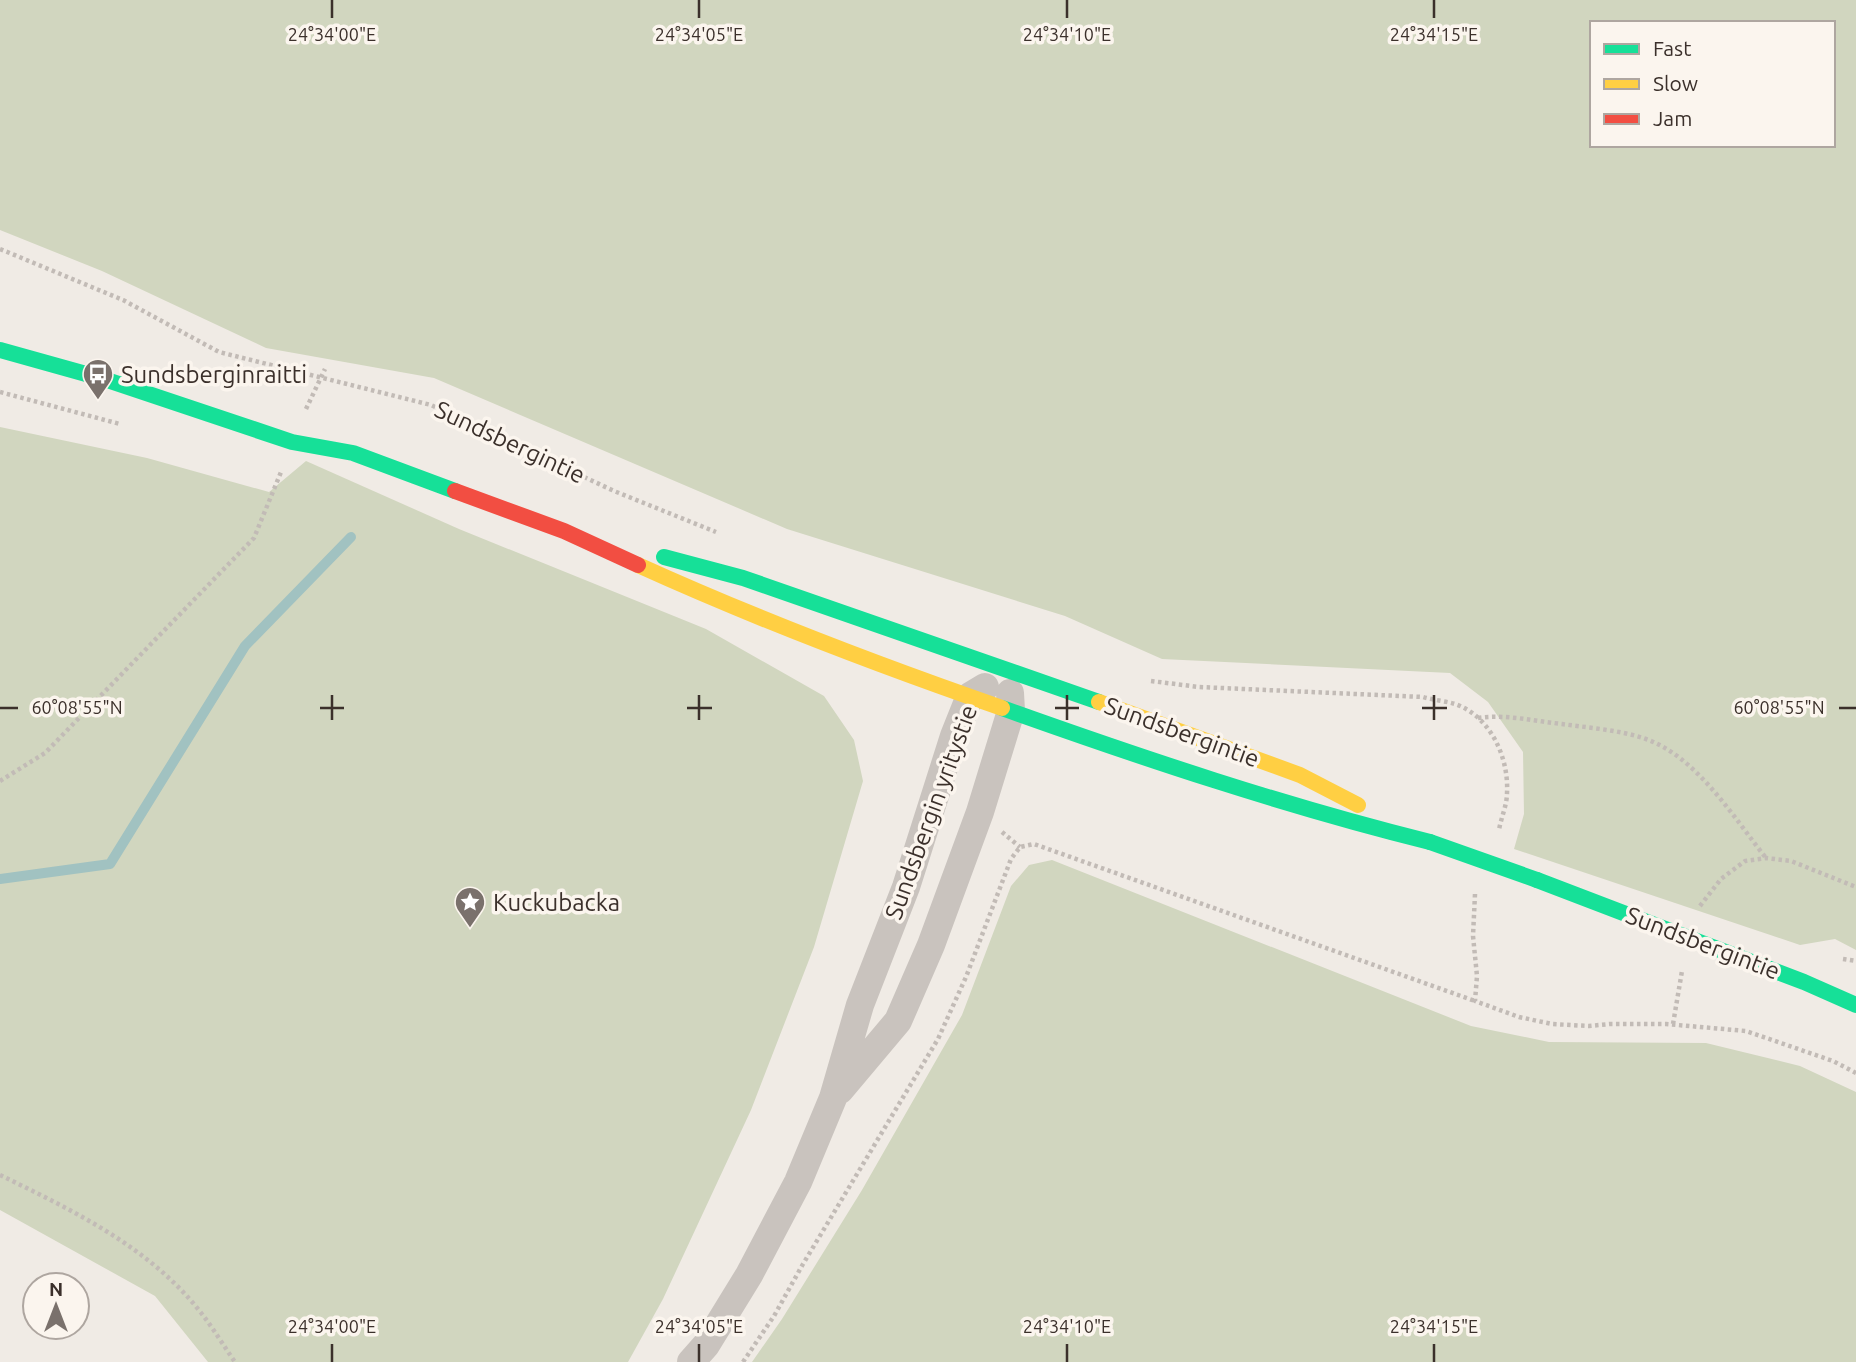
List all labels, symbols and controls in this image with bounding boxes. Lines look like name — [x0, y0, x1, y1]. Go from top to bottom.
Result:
legend — [1590, 21, 1835, 147]
text: 24°34'00"E — [288, 24, 376, 44]
text: 24°34'05"E — [655, 24, 743, 44]
text: 24°34'10"E — [1023, 24, 1111, 44]
text: 24°34'15"E — [1390, 24, 1478, 44]
text: Fast — [1653, 36, 1691, 60]
text: Slow — [1653, 71, 1698, 95]
text: Jam — [1653, 106, 1692, 130]
bus stop icon: Sundsberginraitti — [81, 357, 115, 401]
place label: Sundsberginraitti — [121, 361, 307, 388]
street label: Sundsbergintie — [431, 395, 589, 489]
street label: Sundsbergintie — [1101, 691, 1263, 773]
text: 60°08'55"N — [31, 697, 123, 717]
text: 60°08'55"N — [1733, 697, 1825, 717]
street label: Sundsbergin yritystie — [880, 701, 982, 923]
place icon: Kuckubacka — [453, 885, 487, 929]
place label: Kuckubacka — [493, 889, 620, 916]
street label: Sundsbergintie — [1622, 901, 1784, 985]
north arrow — [21, 1271, 91, 1341]
text: N — [49, 1278, 63, 1300]
text: 24°34'00"E — [288, 1316, 376, 1336]
text: 24°34'05"E — [655, 1316, 743, 1336]
text: 24°34'10"E — [1023, 1316, 1111, 1336]
text: 24°34'15"E — [1390, 1316, 1478, 1336]

